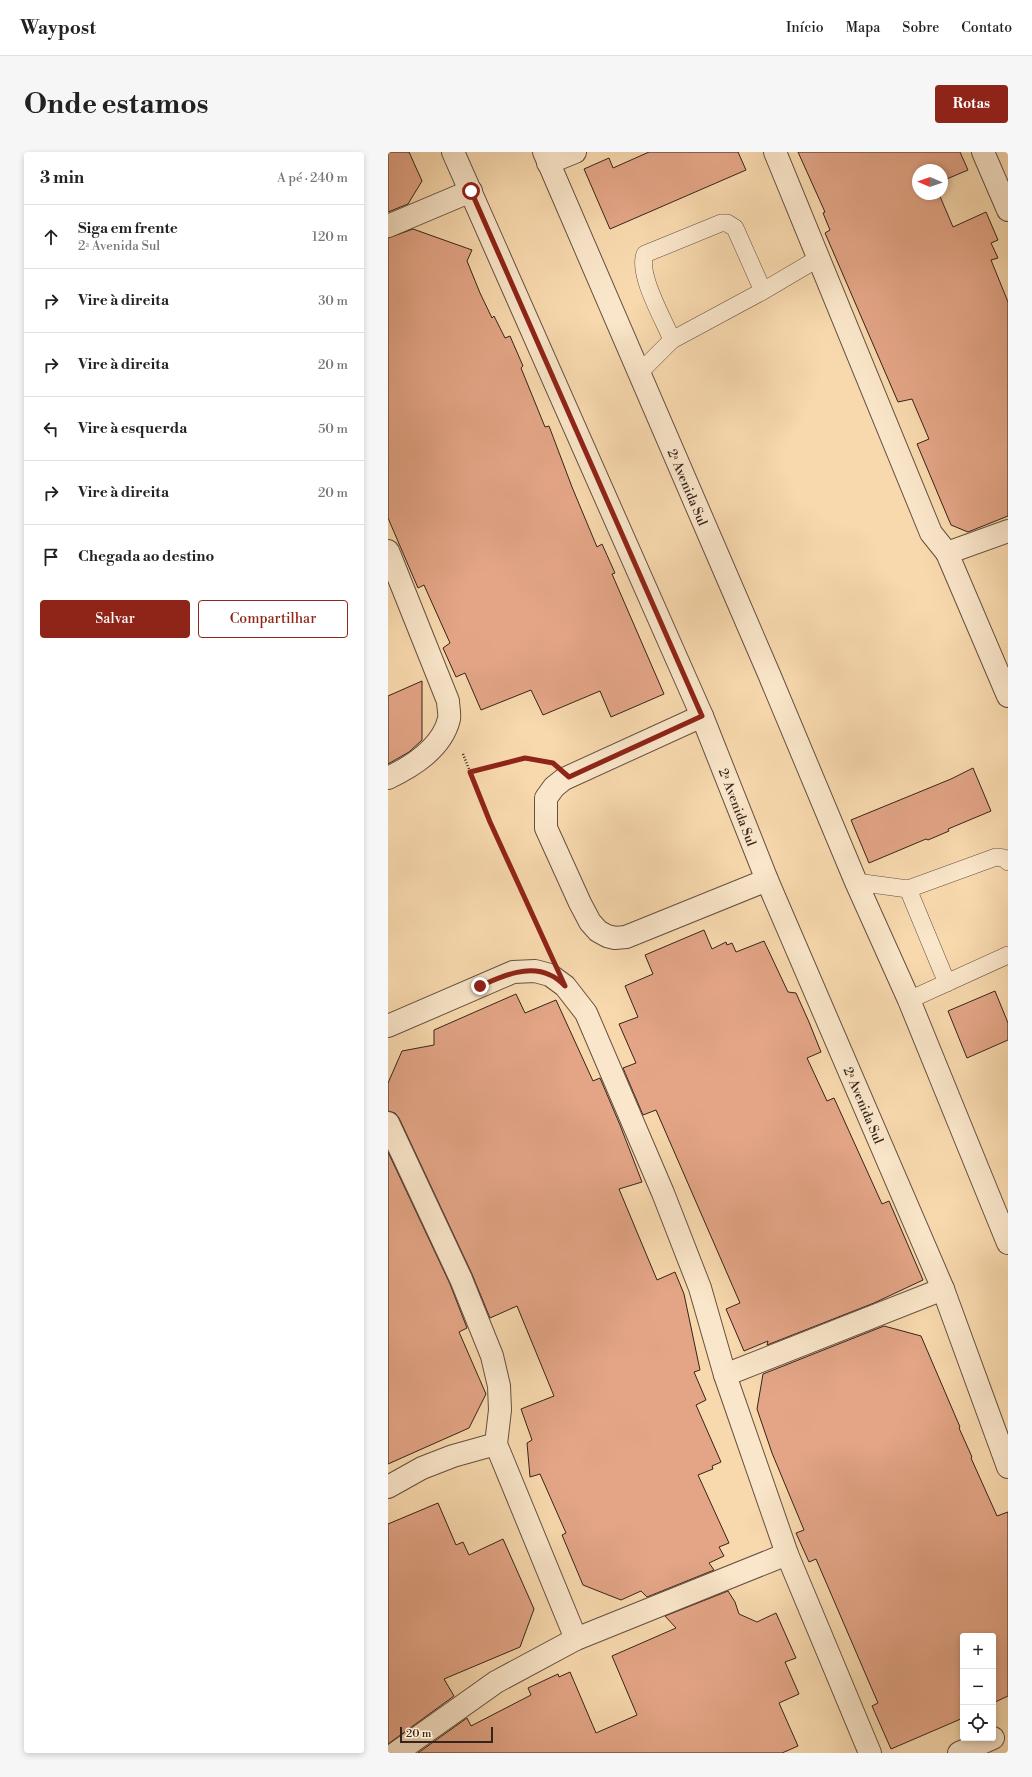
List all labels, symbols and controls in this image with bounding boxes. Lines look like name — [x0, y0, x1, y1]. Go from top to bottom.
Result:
text: Waypost — [20, 16, 96, 40]
text: Início — [786, 19, 824, 37]
text: Mapa — [846, 19, 880, 37]
text: Sobre — [902, 19, 939, 37]
text: Contato — [961, 19, 1012, 37]
button: Rotas — [935, 85, 1008, 123]
text: Onde estamos — [24, 87, 209, 122]
north arrow — [912, 164, 948, 200]
text: 3 min — [40, 167, 84, 189]
text: A pé · 240 m — [277, 170, 348, 186]
route start — [462, 182, 480, 200]
text: Siga em frente — [78, 219, 178, 238]
icon: ahead — [40, 226, 62, 248]
text: 120 m — [312, 229, 348, 245]
text: 2ᵃ Avenida Sul — [78, 238, 160, 254]
icon: right — [40, 290, 62, 312]
text: Vire à direita — [78, 291, 169, 310]
text: 30 m — [318, 293, 348, 309]
icon: right — [40, 354, 62, 376]
text: Vire à direita — [78, 355, 169, 374]
text: 20 m — [318, 357, 348, 373]
icon: left — [40, 418, 62, 440]
text: Vire à esquerda — [78, 419, 187, 438]
text: 50 m — [318, 421, 348, 437]
street label: 2ᵃ Avenida Sul — [664, 446, 711, 528]
icon: right — [40, 482, 62, 504]
text: Vire à direita — [78, 483, 169, 502]
text: 20 m — [318, 485, 348, 501]
icon: arrive — [40, 546, 62, 568]
text: Chegada ao destino — [78, 547, 214, 566]
button: Salvar — [40, 600, 190, 638]
button: Compartilhar — [198, 600, 348, 638]
street label: 2ᵃ Avenida Sul — [715, 766, 759, 849]
route end — [471, 977, 489, 995]
street label: 2ᵃ Avenida Sul — [840, 1064, 887, 1146]
map controls — [960, 1633, 996, 1741]
button: + — [960, 1633, 996, 1669]
button: − — [960, 1669, 996, 1705]
button: locate — [960, 1705, 996, 1741]
scale bar — [400, 1725, 493, 1744]
text: 20 m — [406, 1727, 431, 1741]

